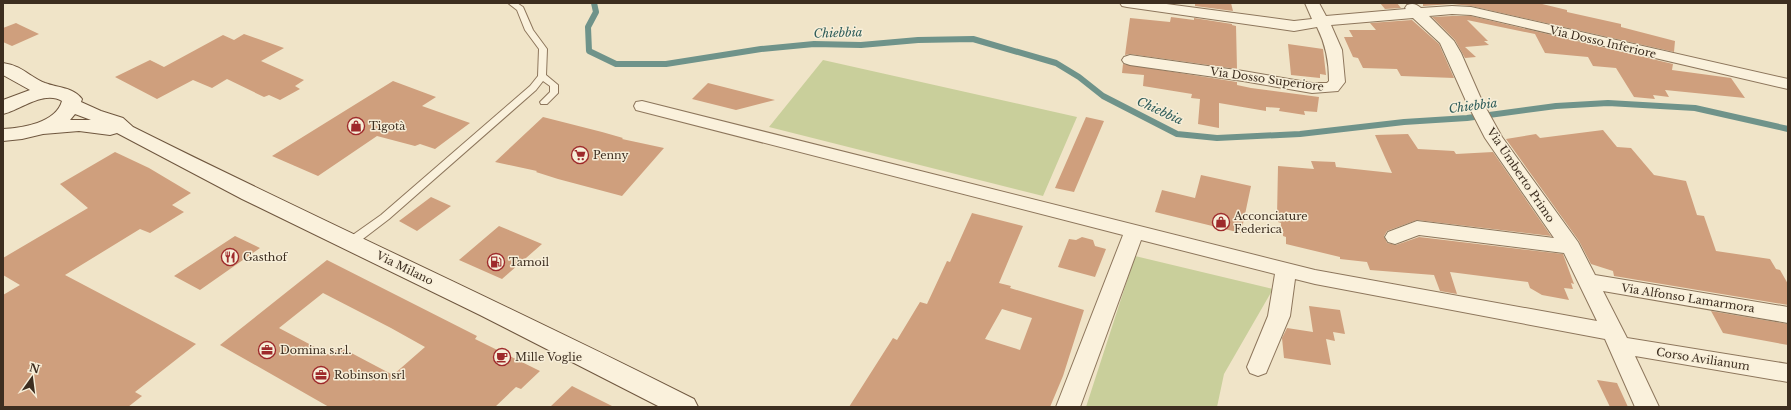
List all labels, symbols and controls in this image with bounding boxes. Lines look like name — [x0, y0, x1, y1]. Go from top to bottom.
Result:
street label: Via Dosso Inferiore — [1547, 23, 1658, 61]
water label: Chiebbia — [813, 24, 863, 41]
street label: Via Dosso Superiore — [1208, 64, 1325, 94]
water label: Chiebbia — [1135, 93, 1186, 128]
water label: Chiebbia — [1448, 95, 1498, 116]
shop icon: Tigotà — [346, 116, 366, 136]
place label: Tigotà — [369, 119, 406, 133]
street label: Via Umberto Primo — [1484, 124, 1558, 225]
supermarket icon: Penny — [570, 145, 590, 165]
place label: Penny — [593, 148, 629, 162]
place label: Acconciature Federica — [1233, 209, 1308, 236]
shop icon: Acconciature Federica — [1211, 212, 1231, 232]
restaurant icon: Gasthof — [220, 247, 240, 267]
street label: Via Milano — [373, 248, 436, 288]
place label: Gasthof — [243, 250, 289, 264]
fuel station icon: Tamoil — [486, 252, 506, 272]
place label: Tamoil — [509, 255, 550, 269]
street label: Via Alfonso Lamarmora — [1619, 280, 1757, 316]
office icon: Domina s.r.l. — [257, 340, 277, 360]
place label: Domina s.r.l. — [280, 343, 351, 357]
street label: Corso Avilianum — [1655, 345, 1751, 373]
cafe icon: Mille Voglie — [492, 347, 512, 367]
place label: Mille Voglie — [515, 350, 582, 364]
north arrow — [12, 358, 52, 398]
text: N — [28, 360, 42, 376]
office icon: Robinson srl — [311, 365, 331, 385]
place label: Robinson srl — [334, 368, 405, 382]

